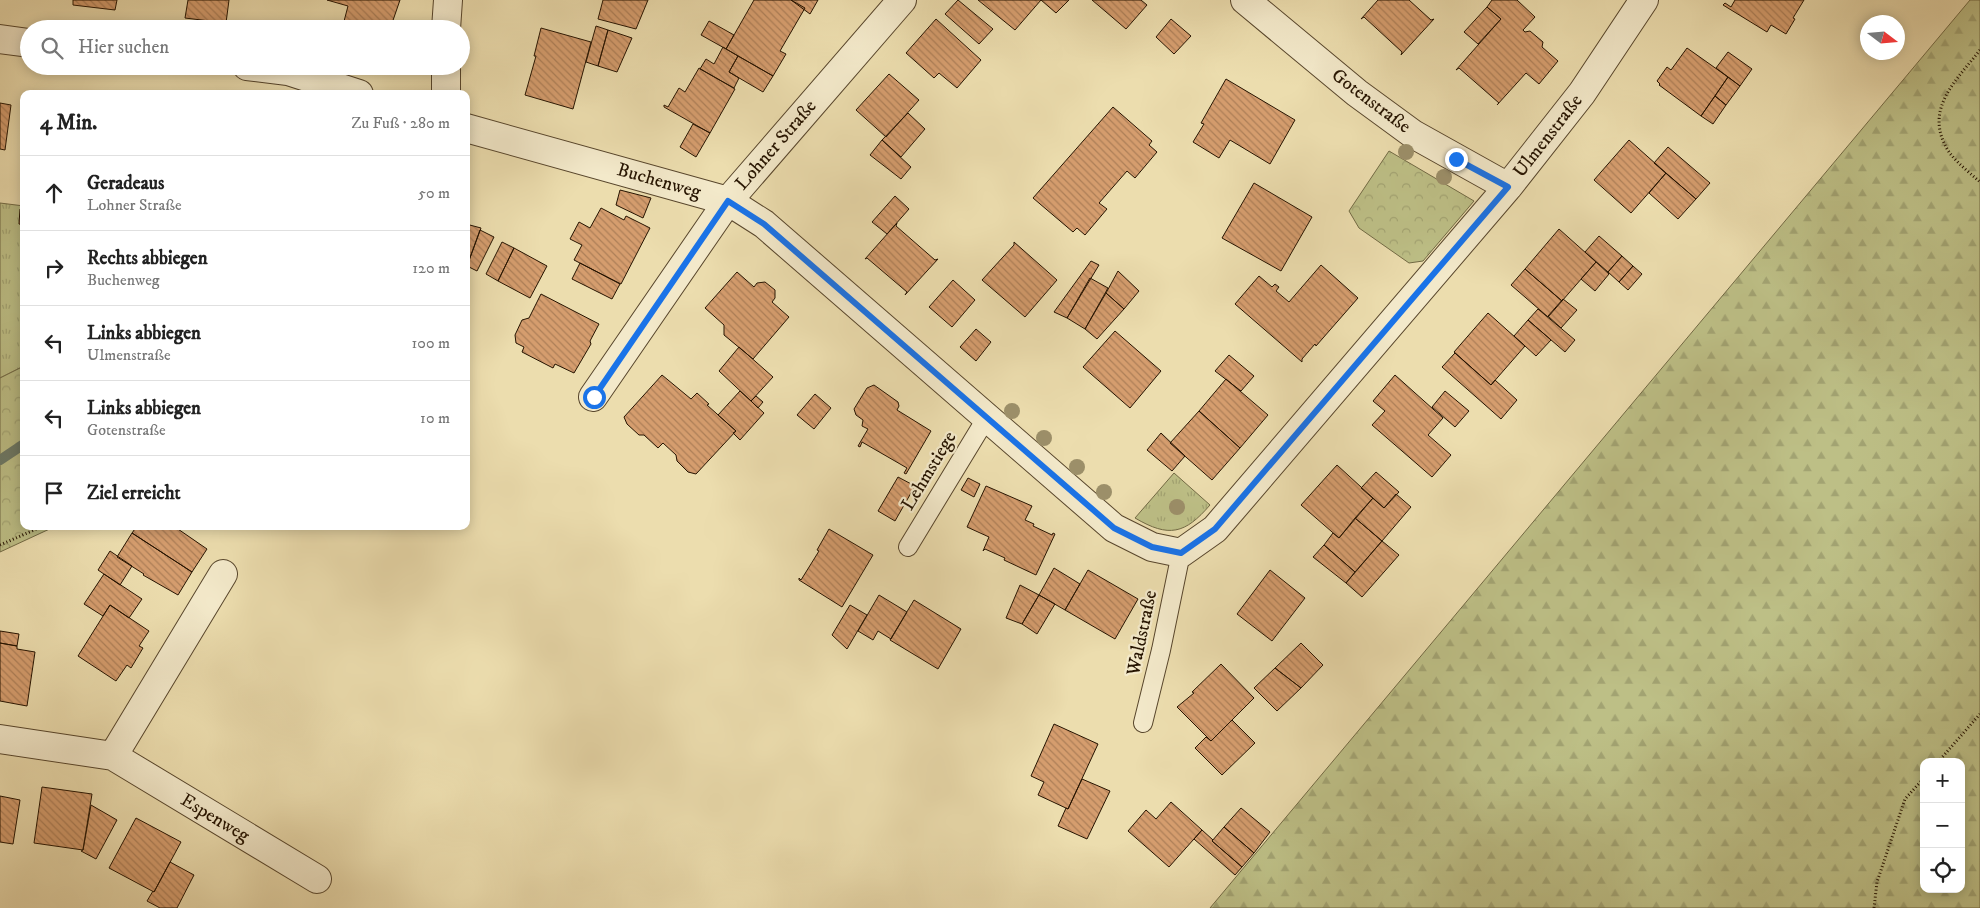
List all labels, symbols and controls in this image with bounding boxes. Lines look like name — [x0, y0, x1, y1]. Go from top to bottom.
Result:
north arrow — [1860, 15, 1905, 60]
search box — [20, 20, 470, 75]
icon: search — [38, 34, 66, 62]
text: Hier suchen — [78, 36, 169, 59]
street label: Gotenstraße — [1327, 64, 1415, 138]
street label: Ulmenstraße — [1508, 90, 1588, 182]
street label: Lohner Straße — [731, 95, 822, 195]
text: 4 Min. — [40, 110, 97, 136]
text: Zu Fuß · 280 m — [351, 113, 450, 133]
route end — [1445, 148, 1468, 171]
street label: Buchenweg — [614, 158, 704, 204]
text: Geradeaus — [87, 172, 164, 195]
icon: ahead — [40, 179, 68, 207]
text: 50 m — [418, 183, 450, 203]
text: Lohner Straße — [87, 195, 182, 215]
text: Rechts abbiegen — [87, 247, 208, 270]
icon: right — [40, 254, 68, 282]
text: 120 m — [412, 258, 450, 278]
text: Buchenweg — [87, 270, 160, 290]
text: Links abbiegen — [87, 322, 201, 345]
icon: left — [40, 329, 68, 357]
text: 100 m — [412, 333, 450, 353]
text: Ulmenstraße — [87, 345, 171, 365]
route start — [583, 386, 606, 409]
text: Links abbiegen — [87, 397, 201, 420]
icon: left — [40, 404, 68, 432]
text: 10 m — [420, 408, 450, 428]
text: Gotenstraße — [87, 420, 166, 440]
street label: Lehmstiege — [896, 427, 962, 515]
icon: arrive — [40, 479, 68, 507]
text: Ziel erreicht — [87, 482, 181, 505]
street label: Waldstraße — [1122, 588, 1162, 679]
map controls — [1920, 758, 1965, 893]
button: + — [1920, 758, 1965, 803]
street label: Espenweg — [176, 788, 254, 848]
button: − — [1920, 803, 1965, 848]
button: locate — [1920, 848, 1965, 893]

